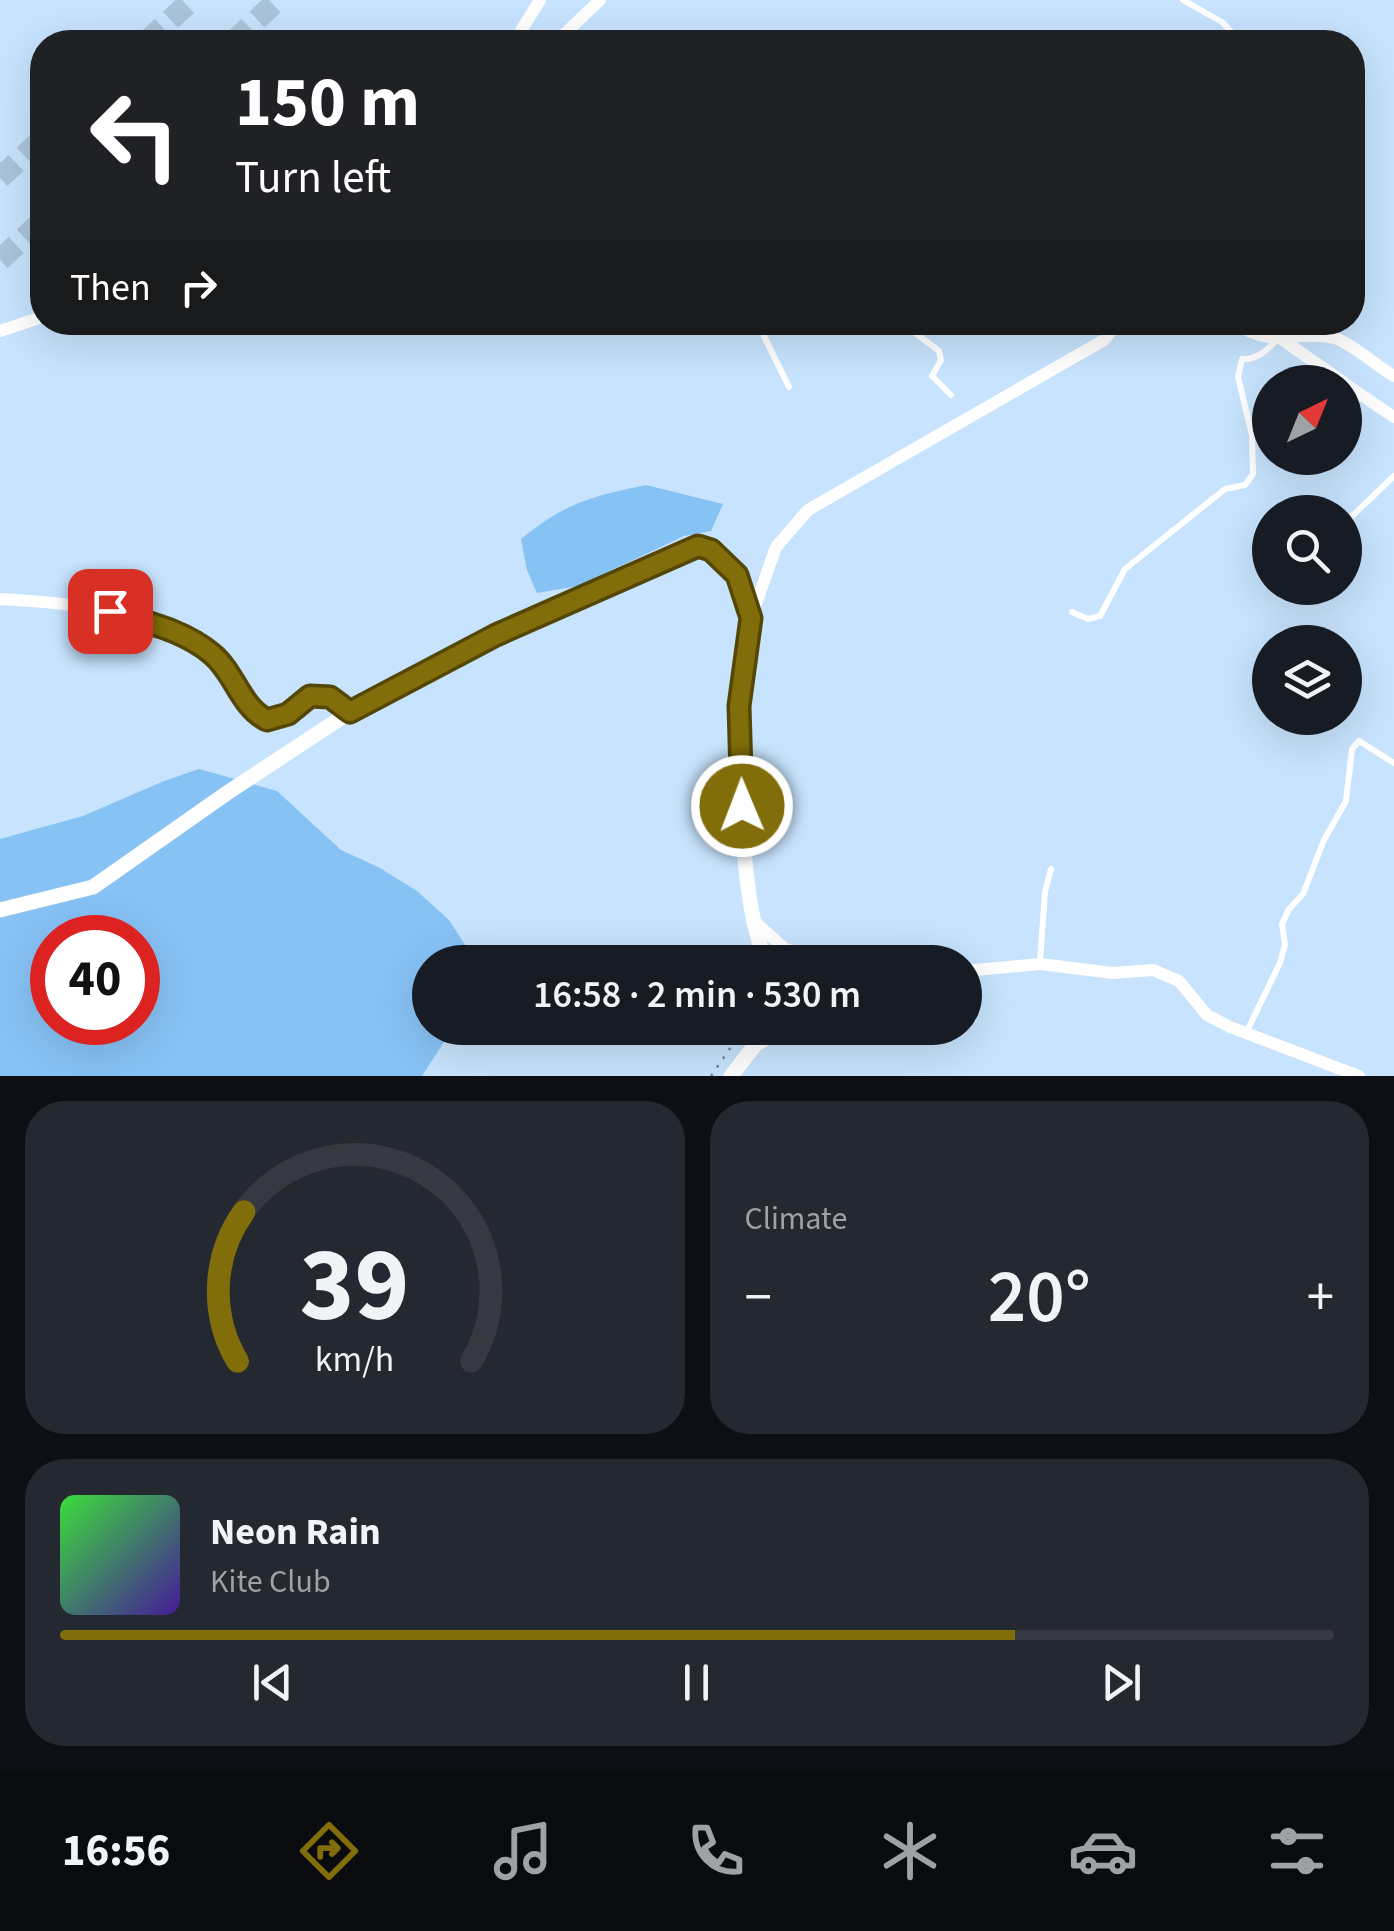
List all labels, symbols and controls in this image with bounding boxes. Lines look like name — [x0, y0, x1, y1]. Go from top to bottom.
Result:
text: 150 m — [235, 53, 420, 153]
icon: left — [70, 70, 200, 200]
text: Turn left — [235, 146, 391, 210]
icon: right — [171, 260, 226, 315]
text: Then — [70, 261, 151, 315]
north arrow — [1252, 365, 1362, 475]
map controls — [1252, 365, 1362, 735]
button: search — [1252, 495, 1362, 605]
pin — [68, 569, 153, 654]
icon: arrive — [83, 584, 138, 639]
button: layers — [1252, 625, 1362, 735]
position arrow — [690, 754, 794, 858]
speed limit sign: 40 — [30, 915, 160, 1045]
text: 16:58 · 2 min · 530 m — [533, 968, 861, 1022]
text: Climate — [745, 1196, 847, 1242]
text: 39 — [300, 1213, 410, 1361]
text: 20° — [988, 1244, 1091, 1351]
text: − — [745, 1259, 772, 1337]
text: + — [1307, 1259, 1334, 1337]
text: km/h — [315, 1334, 394, 1385]
text: Neon Rain — [210, 1505, 381, 1559]
text: Kite Club — [210, 1559, 331, 1605]
icon: previous — [245, 1655, 300, 1710]
icon: pause — [669, 1655, 724, 1710]
icon: next — [1094, 1655, 1149, 1710]
icon: directions — [294, 1816, 364, 1886]
icon: music — [488, 1816, 558, 1886]
icon: phone — [681, 1816, 751, 1886]
icon: climate — [875, 1816, 945, 1886]
icon: car — [1068, 1816, 1138, 1886]
icon: filters — [1262, 1816, 1332, 1886]
text: 16:56 — [62, 1819, 170, 1883]

